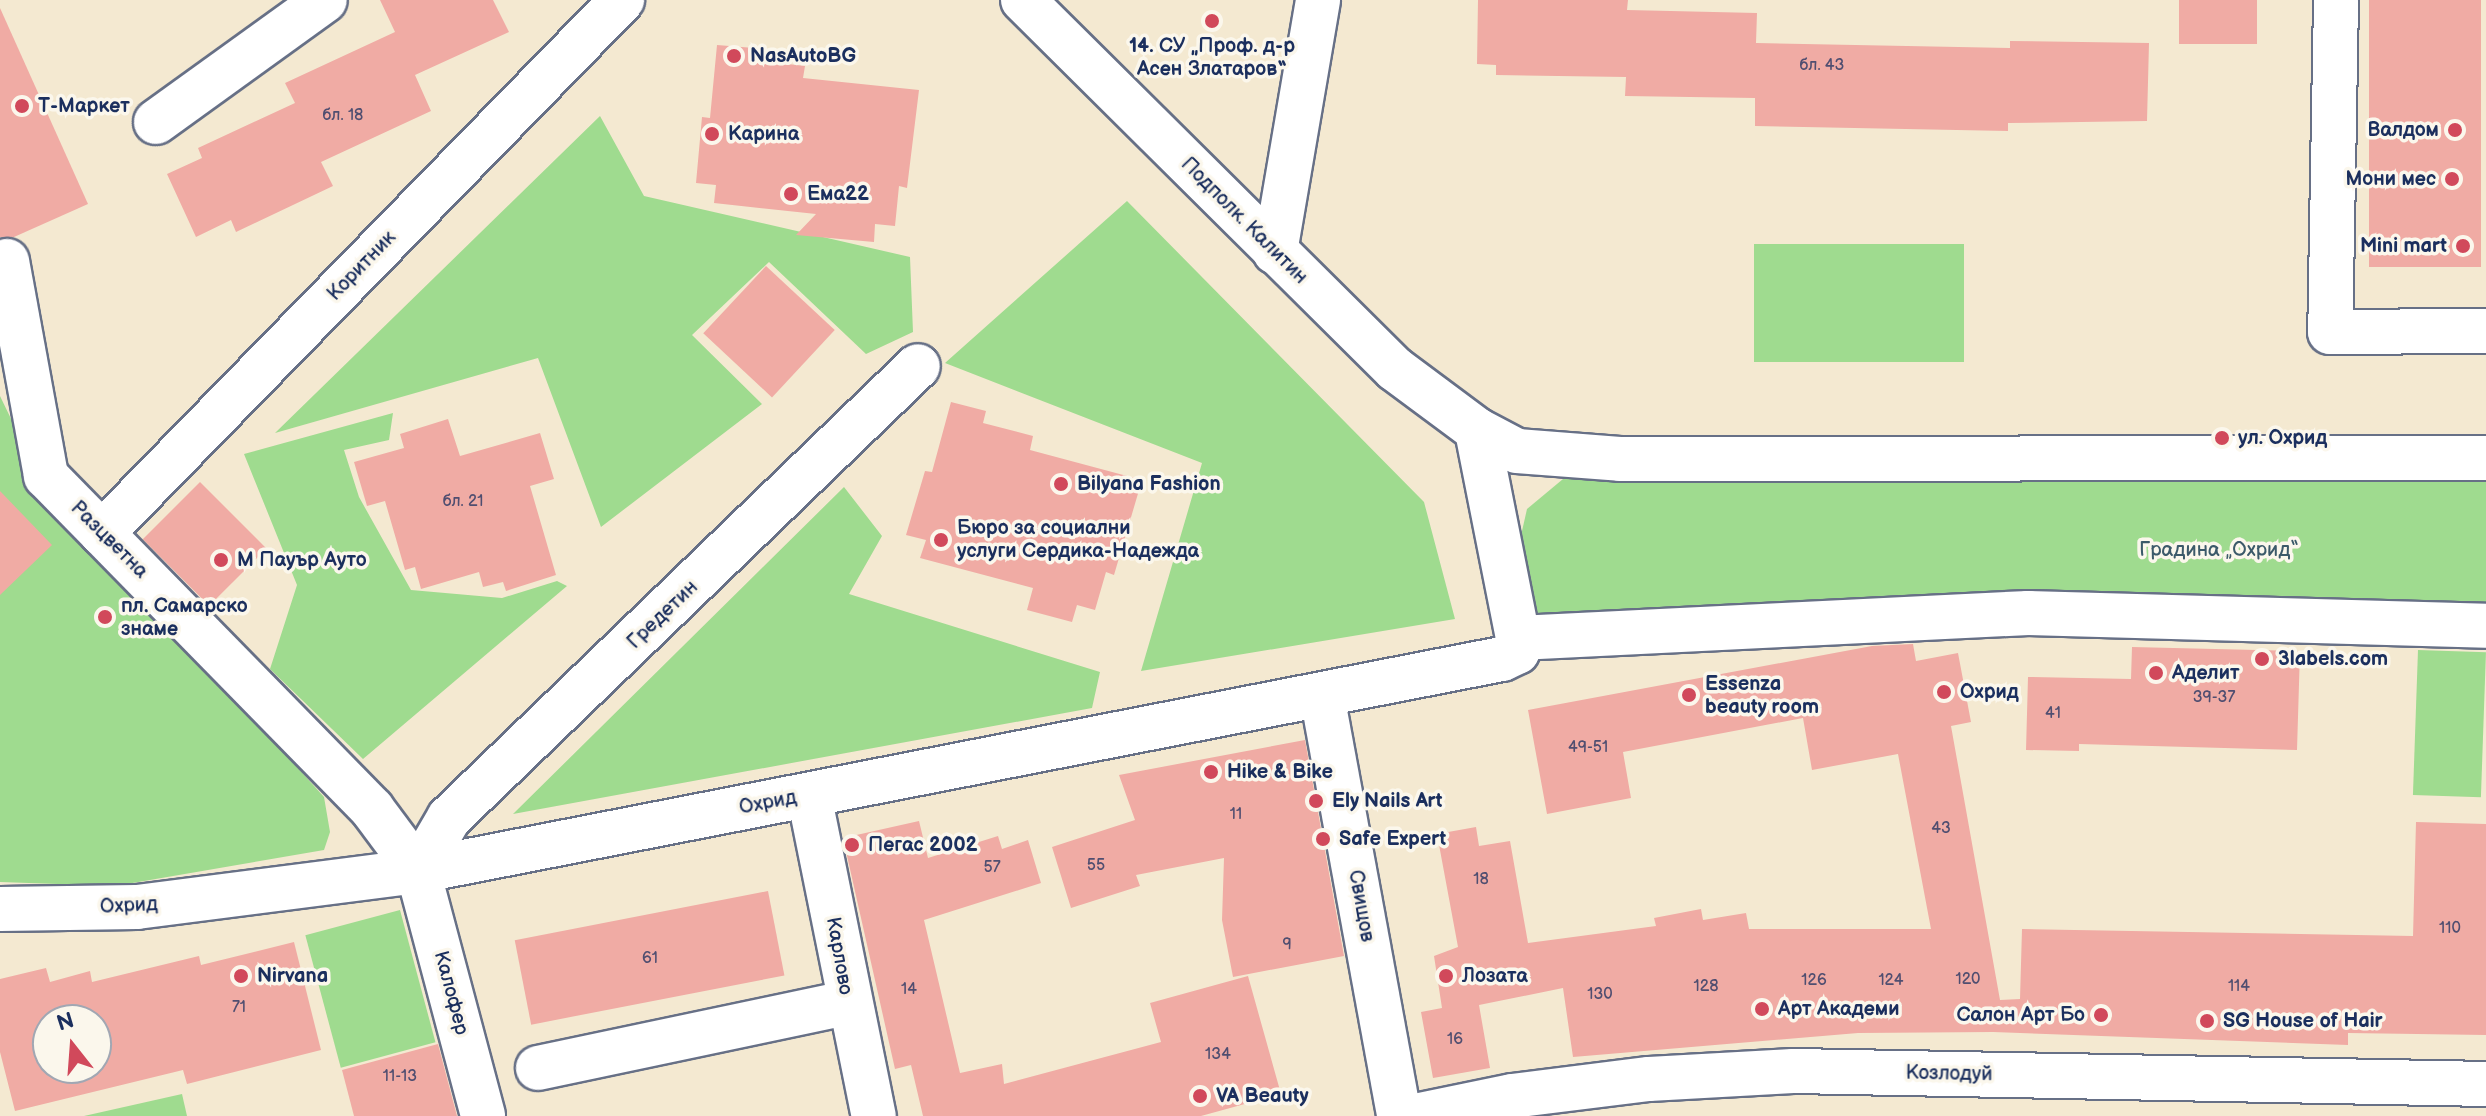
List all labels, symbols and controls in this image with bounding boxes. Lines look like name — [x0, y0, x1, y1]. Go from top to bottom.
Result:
marker: 14. СУ „Проф. д-р Асен Златаров“ — [1203, 12, 1221, 30]
place label: 14. СУ „Проф. д-р Асен Златаров“ — [1129, 34, 1295, 81]
place label: NasAutoBG — [750, 44, 856, 68]
marker: NasAutoBG — [725, 47, 743, 65]
house number: бл. 43 — [1800, 56, 1844, 76]
place label: Т-Маркет — [38, 94, 130, 118]
marker: Т-Маркет — [13, 97, 31, 115]
house number: бл. 18 — [323, 106, 363, 126]
place label: Валдом — [2368, 118, 2439, 142]
marker: Валдом — [2446, 121, 2464, 139]
place label: Карина — [728, 122, 799, 146]
marker: Карина — [703, 125, 721, 143]
street label: Подполк. Калитин — [1176, 153, 1312, 289]
place label: Мони мес — [2345, 167, 2436, 191]
marker: Мони мес — [2443, 170, 2461, 188]
place label: Ема22 — [807, 182, 869, 206]
marker: Ема22 — [782, 185, 800, 203]
street label: Коритник — [323, 226, 401, 306]
place label: Mini mart — [2360, 234, 2447, 258]
marker: Mini mart — [2454, 237, 2472, 255]
place label: ул. Охрид — [2238, 426, 2327, 450]
marker: ул. Охрид — [2213, 429, 2231, 447]
place label: Bilyana Fashion — [1077, 472, 1221, 496]
marker: Bilyana Fashion — [1052, 475, 1070, 493]
house number: бл. 21 — [443, 492, 483, 512]
street label: Разцветна — [65, 496, 153, 584]
place label: Бюро за социални услуги Сердика-Надежда — [957, 516, 1199, 563]
marker: Бюро за социални услуги Сердика-Надежда — [932, 531, 950, 549]
park label: Градина „Охрид“ — [2139, 538, 2299, 562]
place label: М Пауър Ауто — [237, 548, 367, 572]
marker: М Пауър Ауто — [212, 551, 230, 569]
street label: Гредетин — [623, 576, 703, 654]
place label: пл. Самарско знаме — [121, 594, 248, 641]
marker: пл. Самарско знаме — [96, 608, 114, 626]
place label: 3labels.com — [2278, 647, 2388, 671]
marker: 3labels.com — [2253, 650, 2271, 668]
place label: Аделит — [2172, 661, 2239, 685]
marker: Аделит — [2147, 664, 2165, 682]
place label: Essenza beauty room — [1705, 672, 1820, 719]
place label: Охрид — [1960, 680, 2019, 704]
marker: Охрид — [1935, 683, 1953, 701]
marker: Essenza beauty room — [1680, 686, 1698, 704]
house number: 39-37 — [2193, 688, 2235, 708]
house number: 41 — [2045, 704, 2061, 724]
house number: 49-51 — [1568, 738, 1608, 758]
place label: Hike & Bike — [1227, 760, 1333, 784]
marker: Hike & Bike — [1202, 763, 1220, 781]
street label: Охрид — [737, 786, 799, 820]
place label: Ely Nails Art — [1332, 789, 1443, 813]
marker: Ely Nails Art — [1307, 792, 1325, 810]
house number: 11 — [1230, 805, 1242, 825]
house number: 43 — [1931, 819, 1951, 839]
place label: Safe Expert — [1339, 827, 1446, 851]
marker: Safe Expert — [1314, 830, 1332, 848]
place label: Пегас 2002 — [868, 833, 978, 857]
marker: Пегас 2002 — [843, 836, 861, 854]
house number: 55 — [1087, 856, 1105, 876]
house number: 57 — [983, 858, 1001, 878]
street label: Свищов — [1343, 868, 1379, 944]
house number: 18 — [1473, 870, 1489, 890]
street label: Охрид — [99, 892, 159, 920]
street label: Карлово — [820, 915, 858, 997]
house number: 110 — [2439, 919, 2461, 939]
house number: 9 — [1282, 935, 1292, 955]
street label: Калофер — [428, 949, 474, 1037]
house number: 61 — [642, 949, 658, 969]
place label: Nirvana — [257, 964, 328, 988]
place label: Лозата — [1462, 964, 1528, 988]
marker: Nirvana — [232, 967, 250, 985]
marker: Лозата — [1437, 967, 1455, 985]
house number: 120 — [1955, 970, 1981, 990]
house number: 126 — [1801, 971, 1827, 991]
house number: 124 — [1878, 971, 1904, 991]
house number: 128 — [1694, 977, 1718, 997]
house number: 114 — [2228, 977, 2250, 997]
house number: 14 — [901, 980, 917, 1000]
house number: 130 — [1587, 985, 1613, 1005]
place label: Арт Академи — [1778, 997, 1899, 1021]
house number: 71 — [232, 998, 246, 1018]
marker: Арт Академи — [1753, 1000, 1771, 1018]
place label: Салон Арт Бо — [1956, 1003, 2085, 1027]
north arrow — [32, 1004, 112, 1084]
marker: Салон Арт Бо — [2092, 1006, 2110, 1024]
text: N — [54, 1007, 77, 1038]
place label: SG House of Hair — [2223, 1009, 2383, 1033]
marker: SG House of Hair — [2198, 1012, 2216, 1030]
house number: 16 — [1447, 1030, 1463, 1050]
house number: 134 — [1205, 1045, 1231, 1065]
street label: Козлодуй — [1905, 1061, 1993, 1087]
house number: 11-13 — [383, 1067, 417, 1087]
place label: VA Beauty — [1216, 1084, 1309, 1108]
marker: VA Beauty — [1191, 1087, 1209, 1105]

